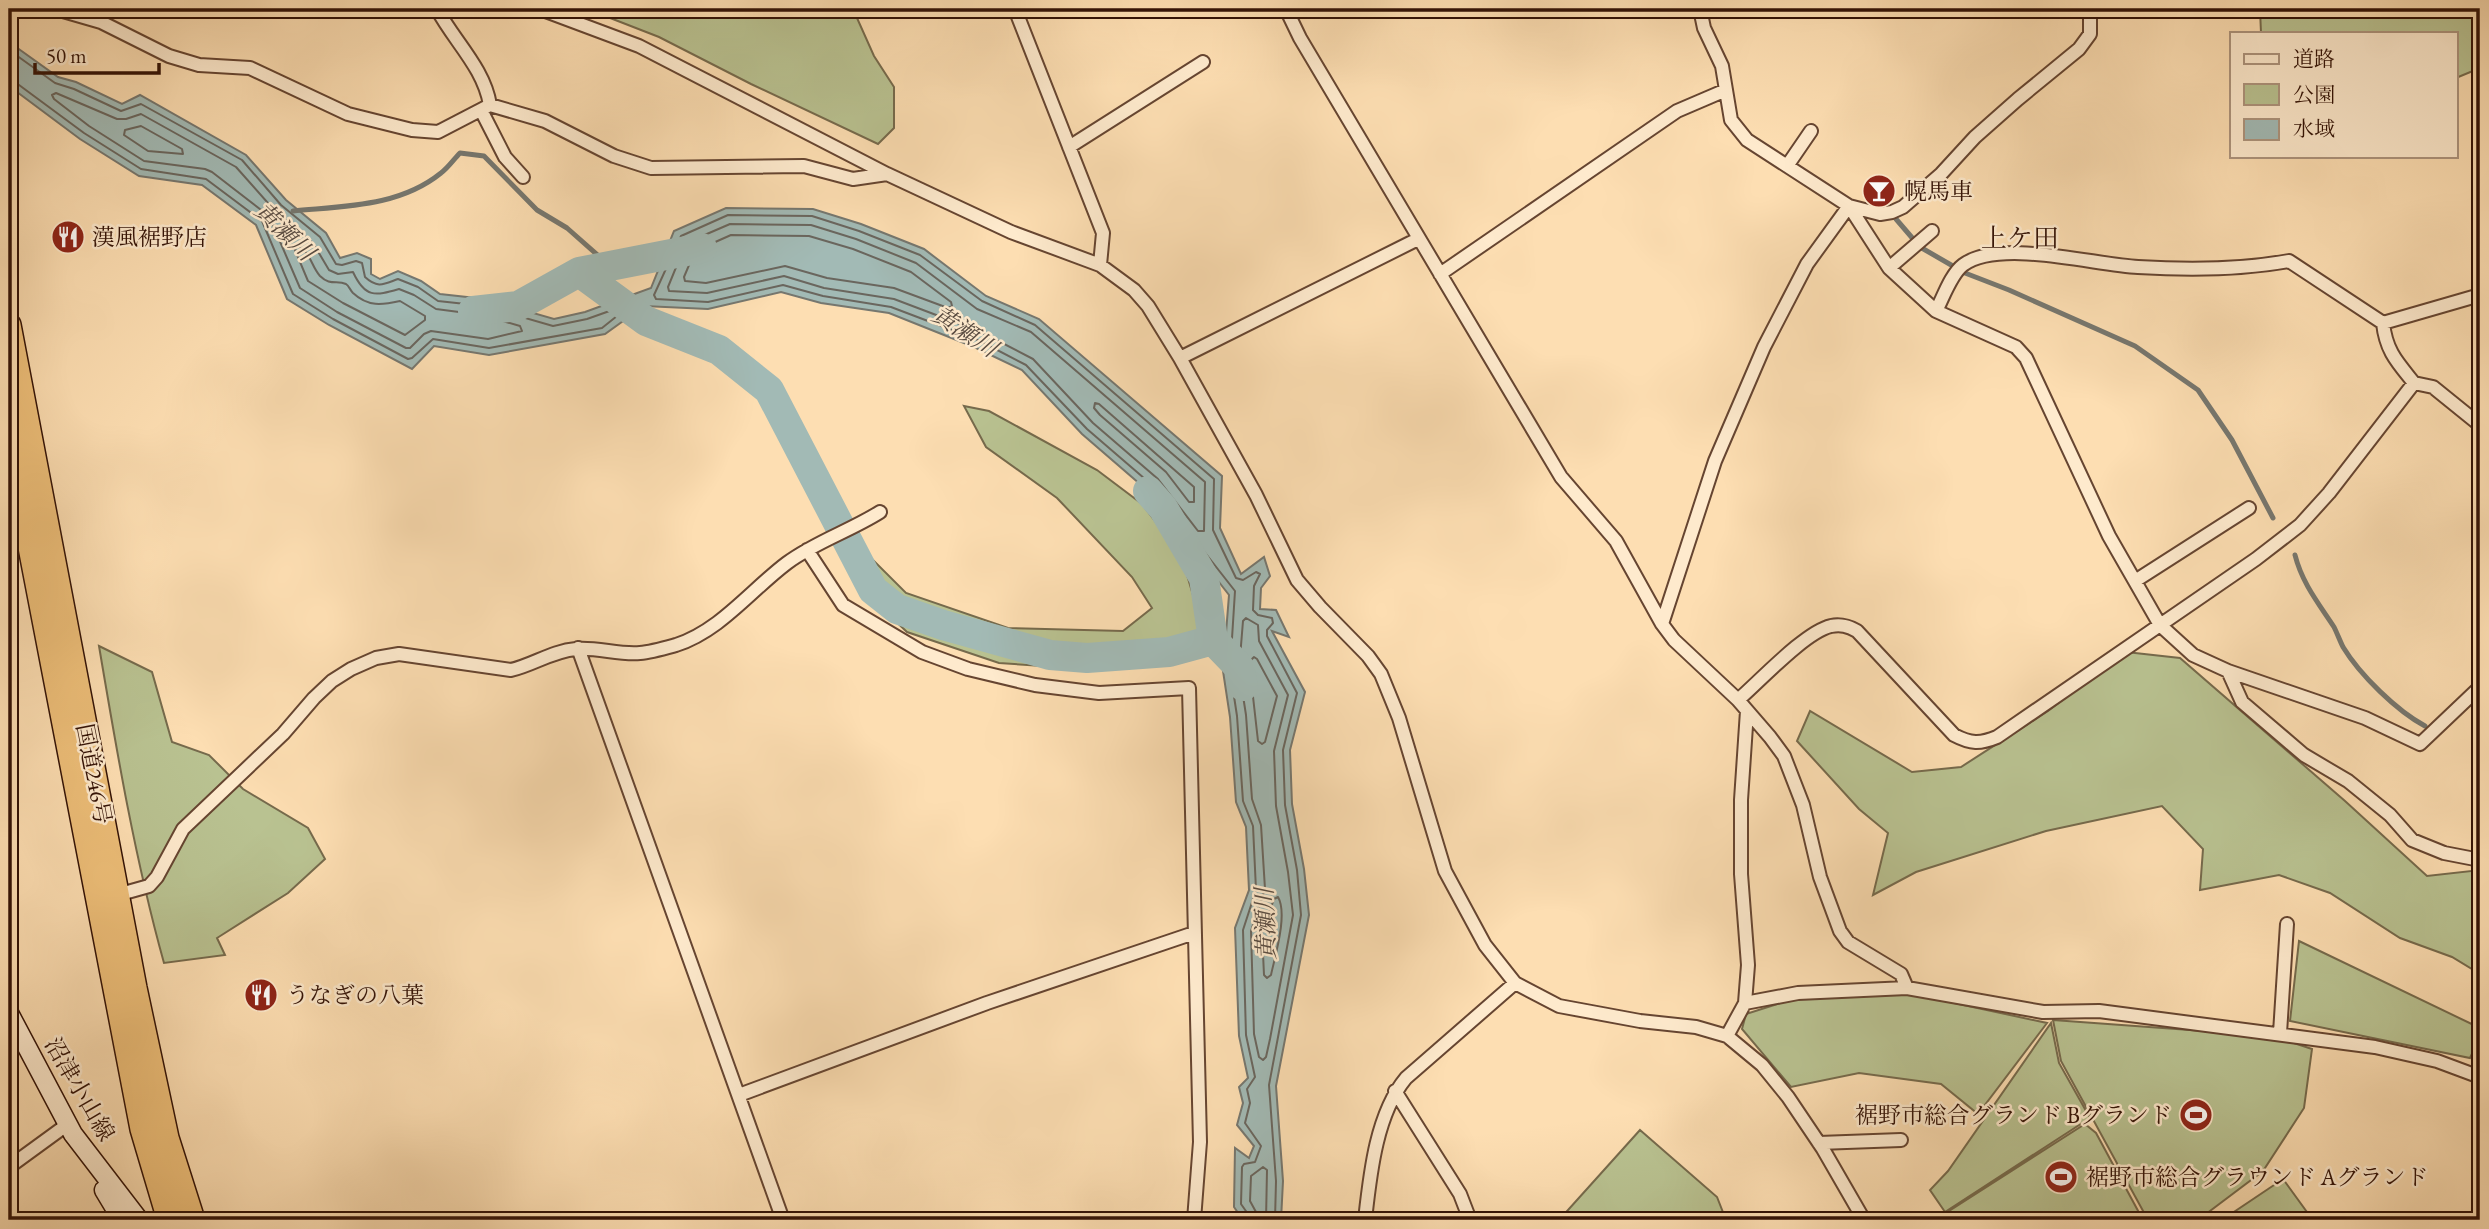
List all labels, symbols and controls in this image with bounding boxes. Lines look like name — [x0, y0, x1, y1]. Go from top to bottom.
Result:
scale bar — [35, 32, 159, 76]
legend — [2230, 32, 2458, 158]
text: 50 m — [46, 42, 87, 69]
text: 道路 — [2293, 45, 2335, 72]
text: 公園 — [2293, 81, 2335, 108]
text: 水域 — [2293, 115, 2335, 142]
bar icon: 幌馬車 — [1860, 172, 1898, 210]
place label: 幌馬車 — [1904, 176, 1973, 206]
water label: 黄瀬川 — [248, 195, 324, 269]
restaurant icon: 漢風裾野店 — [49, 218, 87, 256]
district label: 上ケ田 — [1981, 221, 2059, 255]
place label: 漢風裾野店 — [92, 222, 207, 252]
water label: 黄瀬川 — [926, 298, 1006, 365]
street label: 国道246号 — [70, 721, 118, 827]
water label: 黄瀬川 — [1248, 884, 1282, 961]
restaurant icon: うなぎの八葉 — [242, 976, 280, 1014]
place label: うなぎの八葉 — [286, 980, 424, 1010]
street label: 沼津小山線 — [38, 1032, 122, 1146]
sports icon: 裾野市総合グランド Bグランド — [2177, 1096, 2215, 1134]
place label: 裾野市総合グランド Bグランド — [1855, 1100, 2172, 1130]
sports icon: 裾野市総合グラウンド Aグランド — [2042, 1158, 2080, 1196]
place label: 裾野市総合グラウンド Aグランド — [2086, 1162, 2429, 1192]

